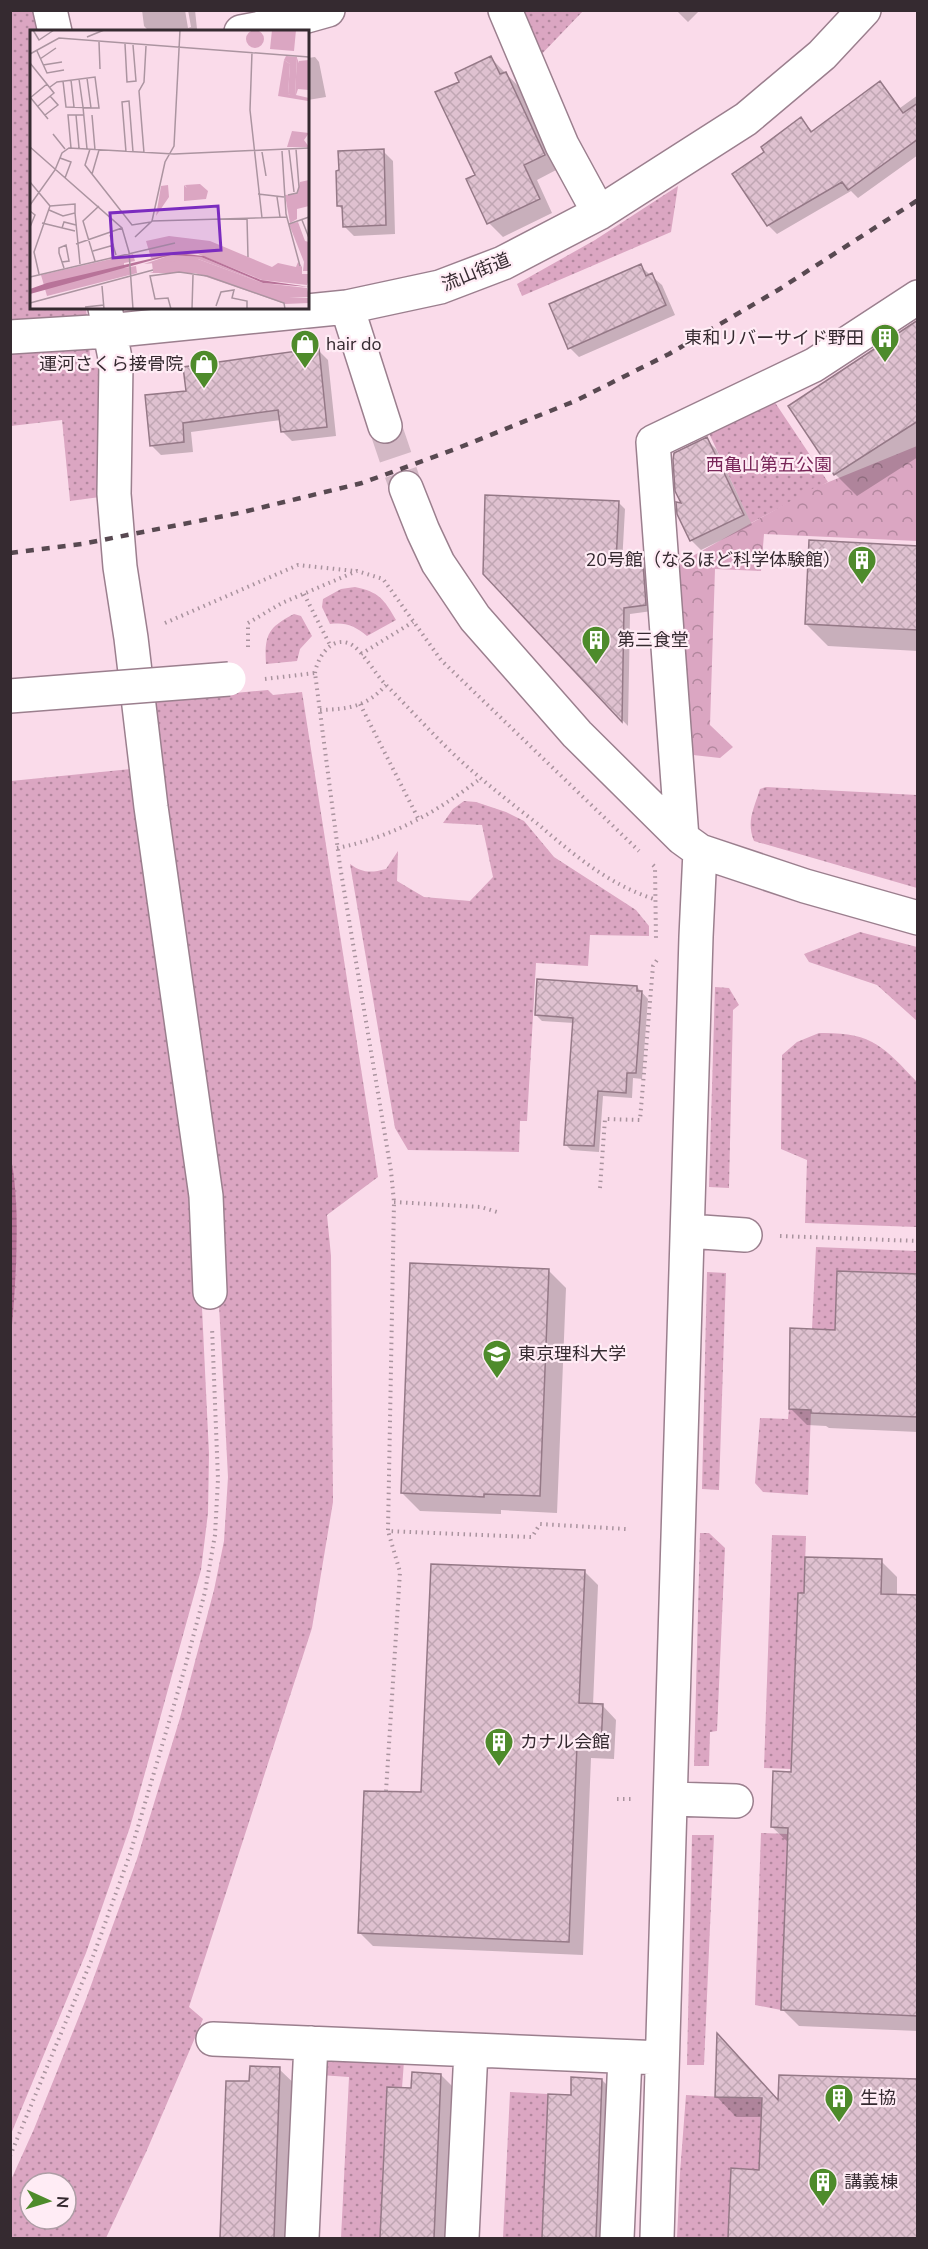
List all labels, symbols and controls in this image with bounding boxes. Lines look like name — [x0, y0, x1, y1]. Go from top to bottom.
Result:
inset map — [30, 30, 309, 309]
street label: 流山街道 — [438, 247, 514, 297]
building icon: 東和リバーサイド野田 — [869, 322, 901, 364]
place label: 東和リバーサイド野田 — [684, 326, 864, 350]
shop icon: hair do — [289, 328, 321, 370]
place label: hair do — [326, 332, 382, 356]
shop icon: 運河さくら接骨院 — [188, 348, 220, 390]
place label: 運河さくら接骨院 — [39, 352, 183, 376]
park label: 西亀山第五公園 — [706, 453, 832, 477]
building icon: 20号館（なるほど科学体験館） — [846, 544, 878, 586]
place label: 20号館（なるほど科学体験館） — [585, 548, 841, 572]
building icon: 第三食堂 — [580, 624, 612, 666]
place label: 第三食堂 — [617, 628, 689, 652]
school or university icon: 東京理科大学 — [481, 1338, 513, 1380]
place label: 東京理科大学 — [518, 1342, 626, 1366]
building icon: カナル会館 — [483, 1726, 515, 1768]
place label: カナル会館 — [520, 1730, 610, 1754]
building icon: 生協 — [823, 2082, 855, 2124]
place label: 生協 — [860, 2086, 896, 2110]
building icon: 講義棟 — [807, 2166, 839, 2208]
place label: 講義棟 — [844, 2170, 898, 2194]
north arrow — [18, 2171, 78, 2231]
text: N — [51, 2195, 73, 2209]

